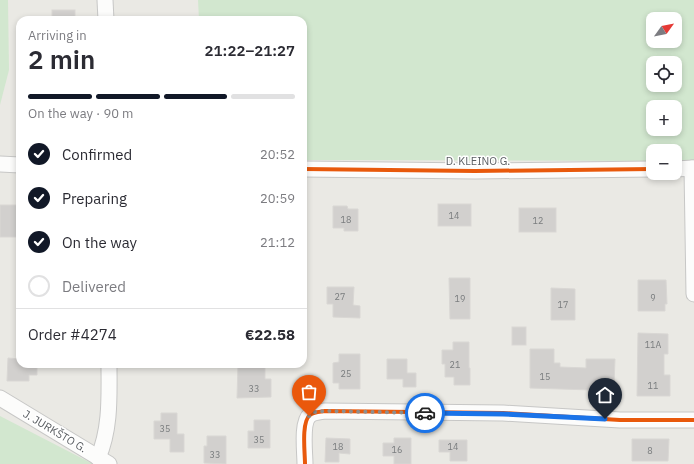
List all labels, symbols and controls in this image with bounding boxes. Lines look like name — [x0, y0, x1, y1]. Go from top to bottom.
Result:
north arrow — [646, 12, 682, 48]
map controls — [646, 12, 682, 180]
text: Arriving in — [28, 27, 87, 44]
text: 21:22–21:27 — [205, 41, 295, 60]
text: 2 min — [28, 42, 95, 76]
button: locate — [646, 56, 682, 92]
button: + — [646, 100, 682, 136]
text: On the way · 90 m — [28, 105, 133, 122]
icon: check — [28, 143, 50, 165]
button: − — [646, 144, 682, 180]
text: Confirmed — [62, 145, 132, 164]
text: 20:52 — [260, 146, 295, 163]
street label: D. KLEINO G. — [446, 154, 510, 168]
icon: check — [28, 187, 50, 209]
text: Preparing — [62, 189, 127, 208]
text: 20:59 — [260, 190, 295, 207]
house number: 14 — [449, 210, 459, 221]
house number: 18 — [341, 214, 351, 225]
house number: 12 — [533, 215, 543, 226]
icon: check — [28, 231, 50, 253]
text: On the way — [62, 233, 137, 252]
text: 21:12 — [260, 234, 295, 251]
text: Delivered — [62, 277, 126, 296]
house number: 27 — [335, 291, 345, 302]
house number: 9 — [650, 292, 656, 303]
house number: 19 — [455, 293, 465, 304]
house number: 17 — [558, 299, 568, 310]
text: Order #4274 — [28, 325, 117, 344]
text: €22.58 — [245, 325, 295, 344]
house number: 11A — [645, 339, 662, 350]
house number: 21 — [450, 359, 460, 370]
house number: 25 — [341, 368, 351, 379]
house number: 15 — [540, 371, 550, 382]
pin — [292, 375, 326, 416]
pin — [588, 378, 622, 419]
house number: 11 — [648, 380, 658, 391]
icon: bag — [298, 381, 320, 403]
house number: 33 — [249, 383, 259, 394]
icon: home — [594, 384, 616, 406]
courier — [405, 393, 445, 433]
icon: car — [414, 402, 436, 424]
street label: J. JURKŠTO G. — [21, 407, 89, 455]
house number: 35 — [160, 423, 170, 434]
house number: 35 — [254, 434, 264, 445]
house number: 18 — [333, 441, 343, 452]
house number: 14 — [448, 441, 458, 452]
house number: 16 — [392, 444, 402, 455]
house number: 8 — [647, 445, 653, 456]
house number: 33 — [210, 449, 220, 460]

